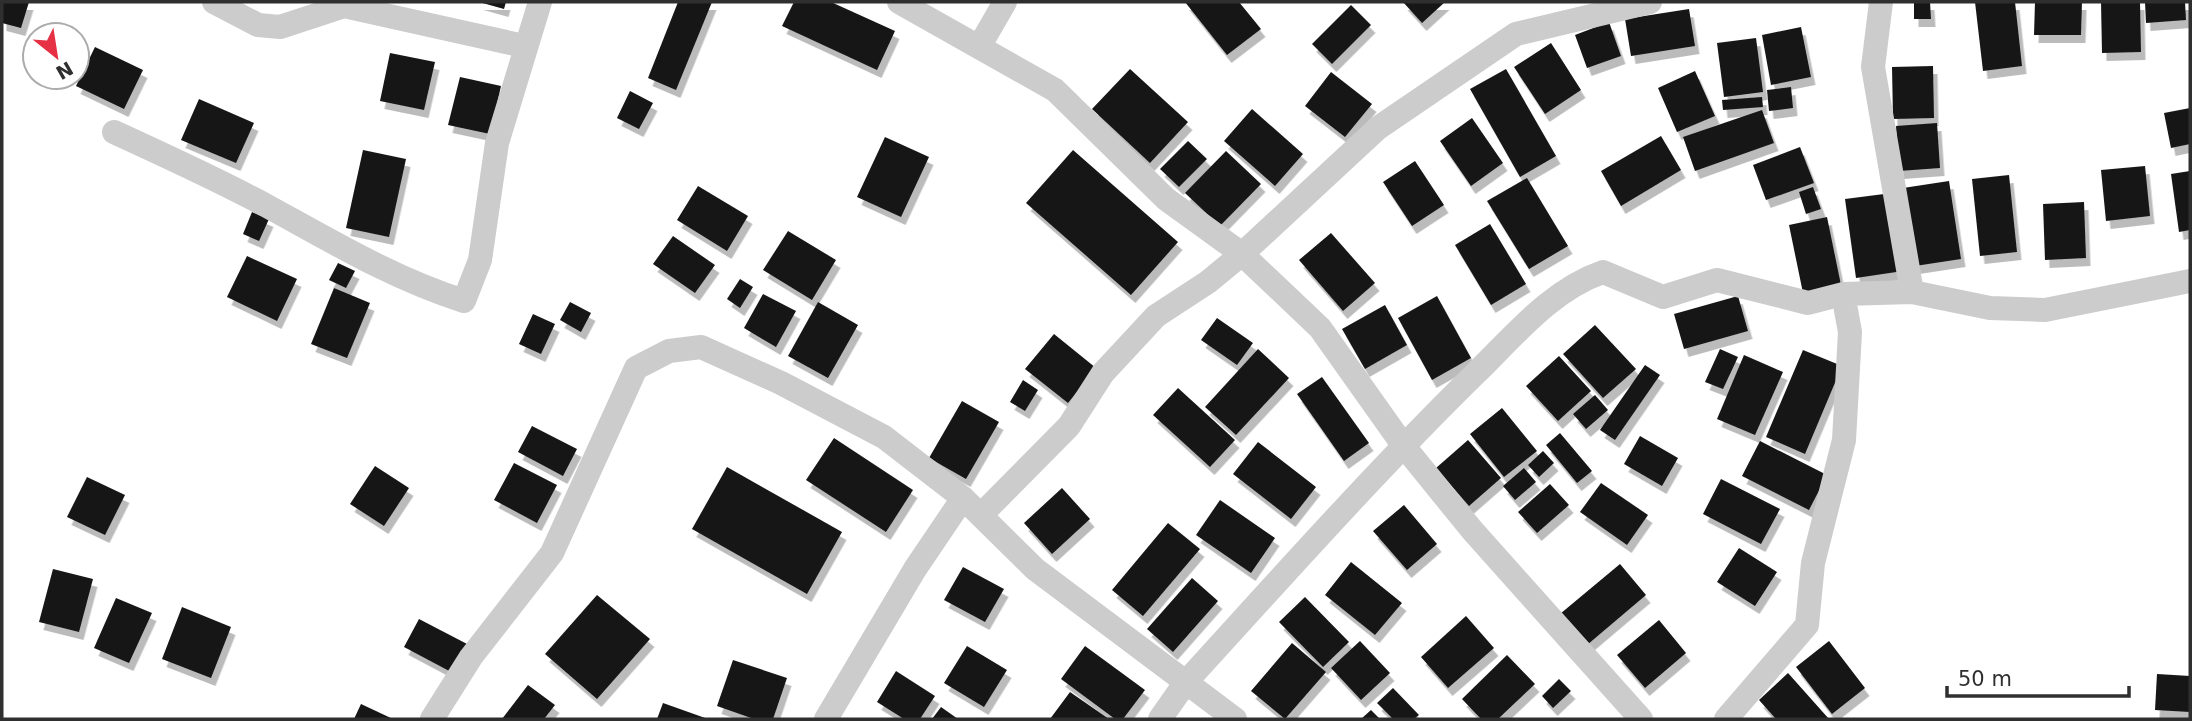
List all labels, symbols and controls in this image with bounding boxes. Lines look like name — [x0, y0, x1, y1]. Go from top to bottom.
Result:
north arrow — [21, 21, 91, 91]
text: N — [52, 57, 77, 84]
scale bar — [1947, 654, 2129, 698]
text: 50 m — [1958, 667, 2012, 691]

